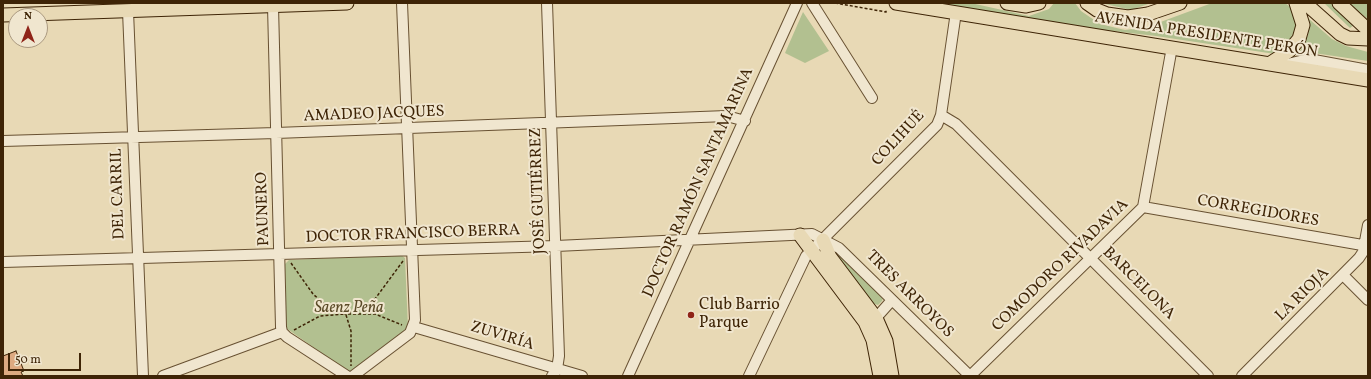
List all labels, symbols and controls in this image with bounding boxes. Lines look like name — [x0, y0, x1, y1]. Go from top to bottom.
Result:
north arrow — [8, 8, 48, 48]
text: N — [24, 9, 32, 24]
street label: AVENIDA PRESIDENTE PERÓN — [1093, 9, 1319, 63]
street label: DOCTOR RAMÓN SANTAMARINA — [639, 65, 759, 301]
street label: AMADEO JACQUES — [303, 103, 445, 127]
street label: COLIHUÉ — [868, 107, 930, 171]
street label: JOSÉ GUTIÉRREZ — [527, 127, 551, 255]
street label: DEL CARRIL — [108, 148, 130, 240]
street label: PAUNERO — [253, 172, 275, 246]
street label: CORREGIDORES — [1196, 192, 1320, 232]
street label: COMODORO RIVADAVIA — [989, 196, 1133, 336]
street label: DOCTOR FRANCISCO BERRA — [305, 222, 521, 248]
street label: BARCELONA — [1098, 244, 1178, 324]
street label: TRES ARROYOS — [861, 247, 957, 343]
street label: LA RIOJA — [1272, 264, 1334, 326]
place label: Club Barrio Parque — [699, 296, 780, 334]
park label: Saenz Peña — [314, 299, 384, 319]
marker: Club Barrio Parque — [686, 310, 696, 320]
street label: ZUVIRÍA — [468, 318, 536, 356]
scale bar — [10, 345, 83, 371]
text: 50 m — [15, 352, 41, 368]

